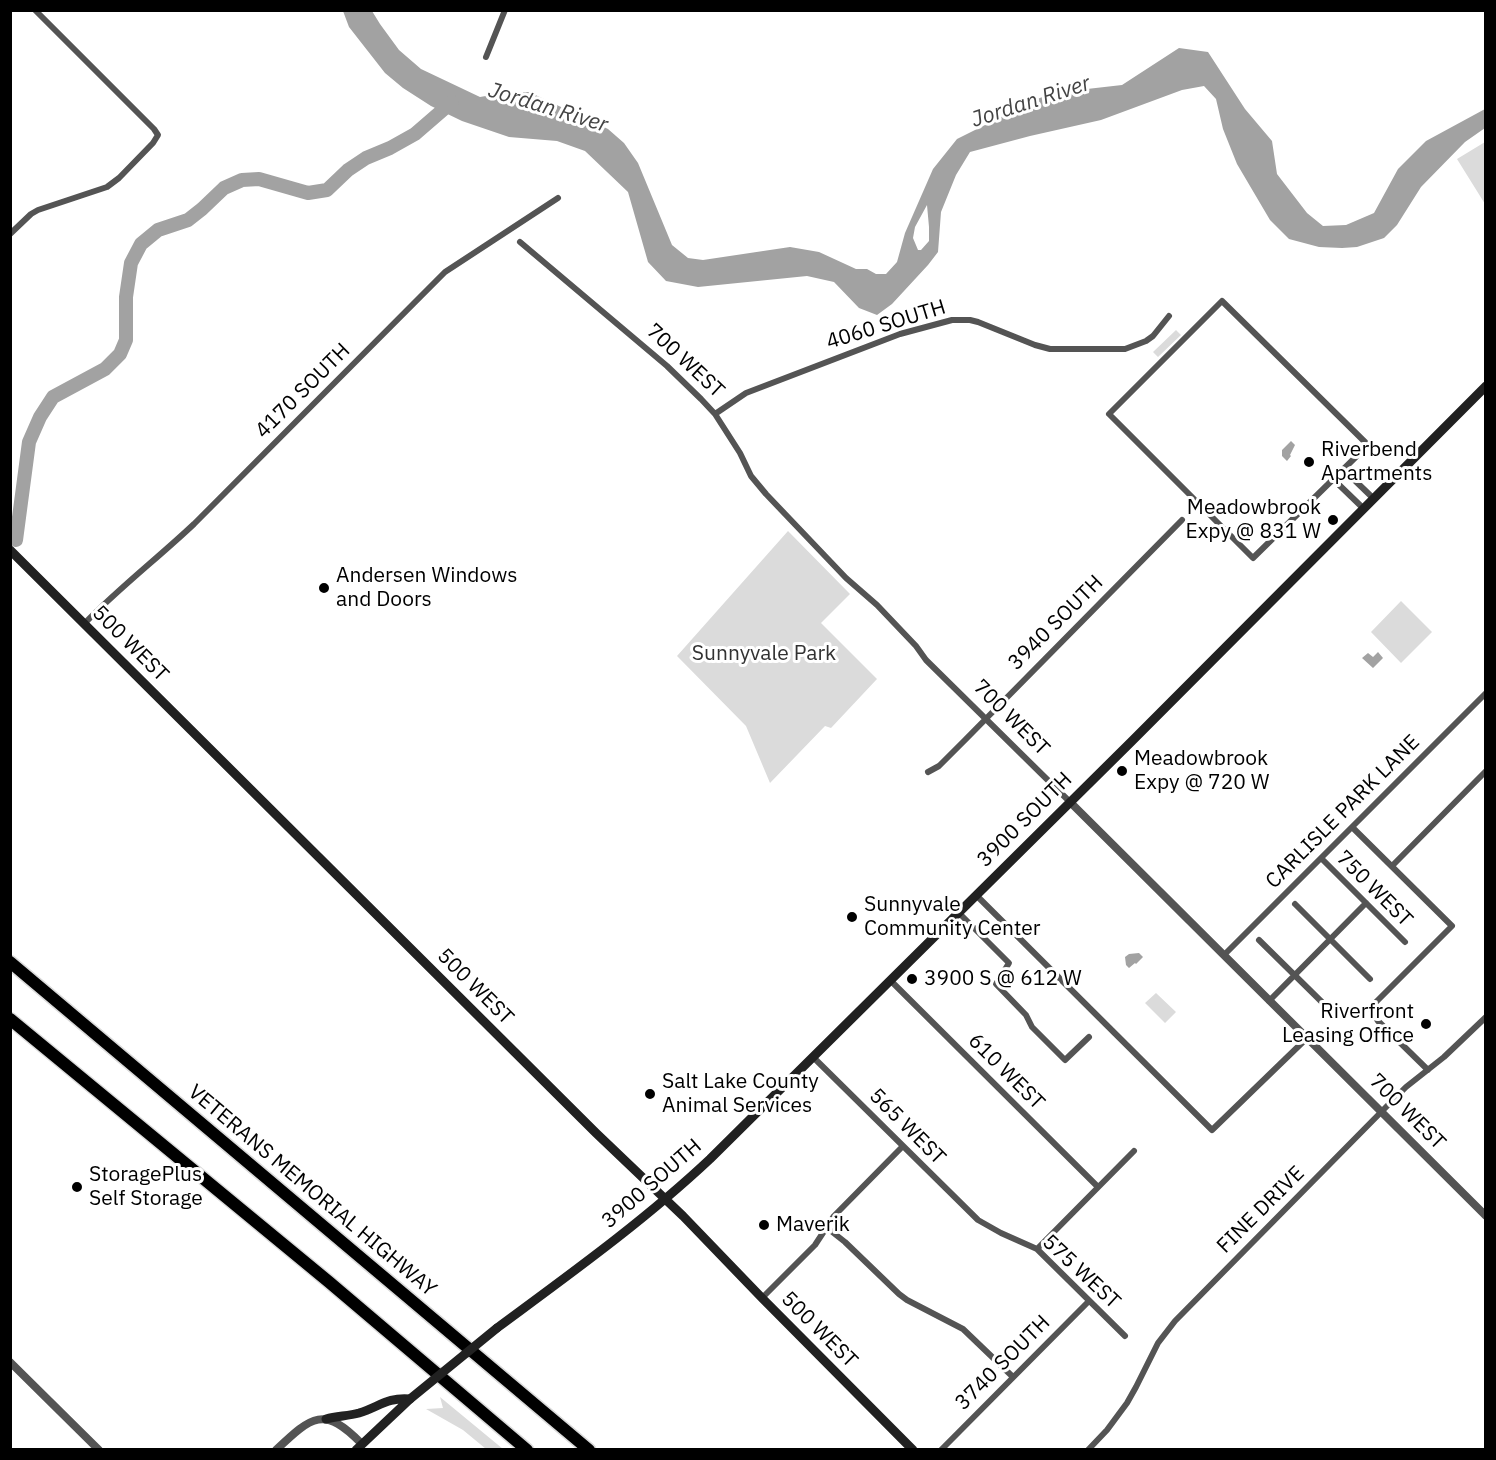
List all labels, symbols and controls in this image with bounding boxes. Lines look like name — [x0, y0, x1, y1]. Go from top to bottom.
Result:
water label: Jordan River — [968, 70, 1094, 134]
water label: Jordan River — [485, 77, 611, 139]
street label: 4060 SOUTH — [823, 295, 949, 355]
street label: 700 WEST — [641, 318, 729, 404]
street label: 4170 SOUTH — [250, 338, 356, 444]
place label: Riverbend Apartments — [1321, 437, 1432, 487]
marker: Riverbend Apartments — [1302, 455, 1316, 469]
place label: Meadowbrook Expy @ 831 W — [1185, 495, 1321, 545]
marker: Meadowbrook Expy @ 831 W — [1326, 513, 1340, 527]
place label: Andersen Windows and Doors — [336, 563, 517, 613]
street label: 3940 SOUTH — [1003, 570, 1109, 676]
marker: Andersen Windows and Doors — [317, 581, 331, 595]
street label: 500 WEST — [87, 601, 173, 687]
park label: Sunnyvale Park — [692, 641, 836, 667]
street label: 700 WEST — [968, 675, 1054, 761]
street label: CARLISLE PARK LANE — [1261, 730, 1425, 894]
place label: Meadowbrook Expy @ 720 W — [1134, 746, 1270, 796]
marker: Meadowbrook Expy @ 720 W — [1115, 764, 1129, 778]
street label: 3900 SOUTH — [972, 767, 1078, 873]
street label: 750 WEST — [1331, 846, 1417, 932]
place label: Sunnyvale Community Center — [864, 892, 1040, 942]
marker: Sunnyvale Community Center — [845, 910, 859, 924]
street label: 500 WEST — [432, 944, 518, 1030]
place label: 3900 S @ 612 W — [924, 966, 1082, 992]
marker: 3900 S @ 612 W — [905, 972, 919, 986]
place label: Riverfront Leasing Office — [1282, 999, 1414, 1049]
marker: Riverfront Leasing Office — [1419, 1017, 1433, 1031]
street label: 610 WEST — [963, 1029, 1049, 1115]
place label: Salt Lake County Animal Services — [662, 1069, 819, 1119]
street label: 700 WEST — [1364, 1069, 1450, 1155]
street label: VETERANS MEMORIAL HIGHWAY — [183, 1080, 441, 1302]
street label: 565 WEST — [864, 1084, 950, 1170]
marker: Salt Lake County Animal Services — [643, 1087, 657, 1101]
street label: 3900 SOUTH — [597, 1134, 707, 1234]
street label: FINE DRIVE — [1212, 1161, 1310, 1259]
place label: StoragePlus Self Storage — [89, 1162, 203, 1212]
marker: StoragePlus Self Storage — [70, 1180, 84, 1194]
place label: Maverik — [776, 1212, 850, 1238]
marker: Maverik — [757, 1218, 771, 1232]
street label: 575 WEST — [1037, 1229, 1125, 1315]
street label: 500 WEST — [776, 1287, 862, 1373]
street label: 3740 SOUTH — [950, 1310, 1056, 1416]

